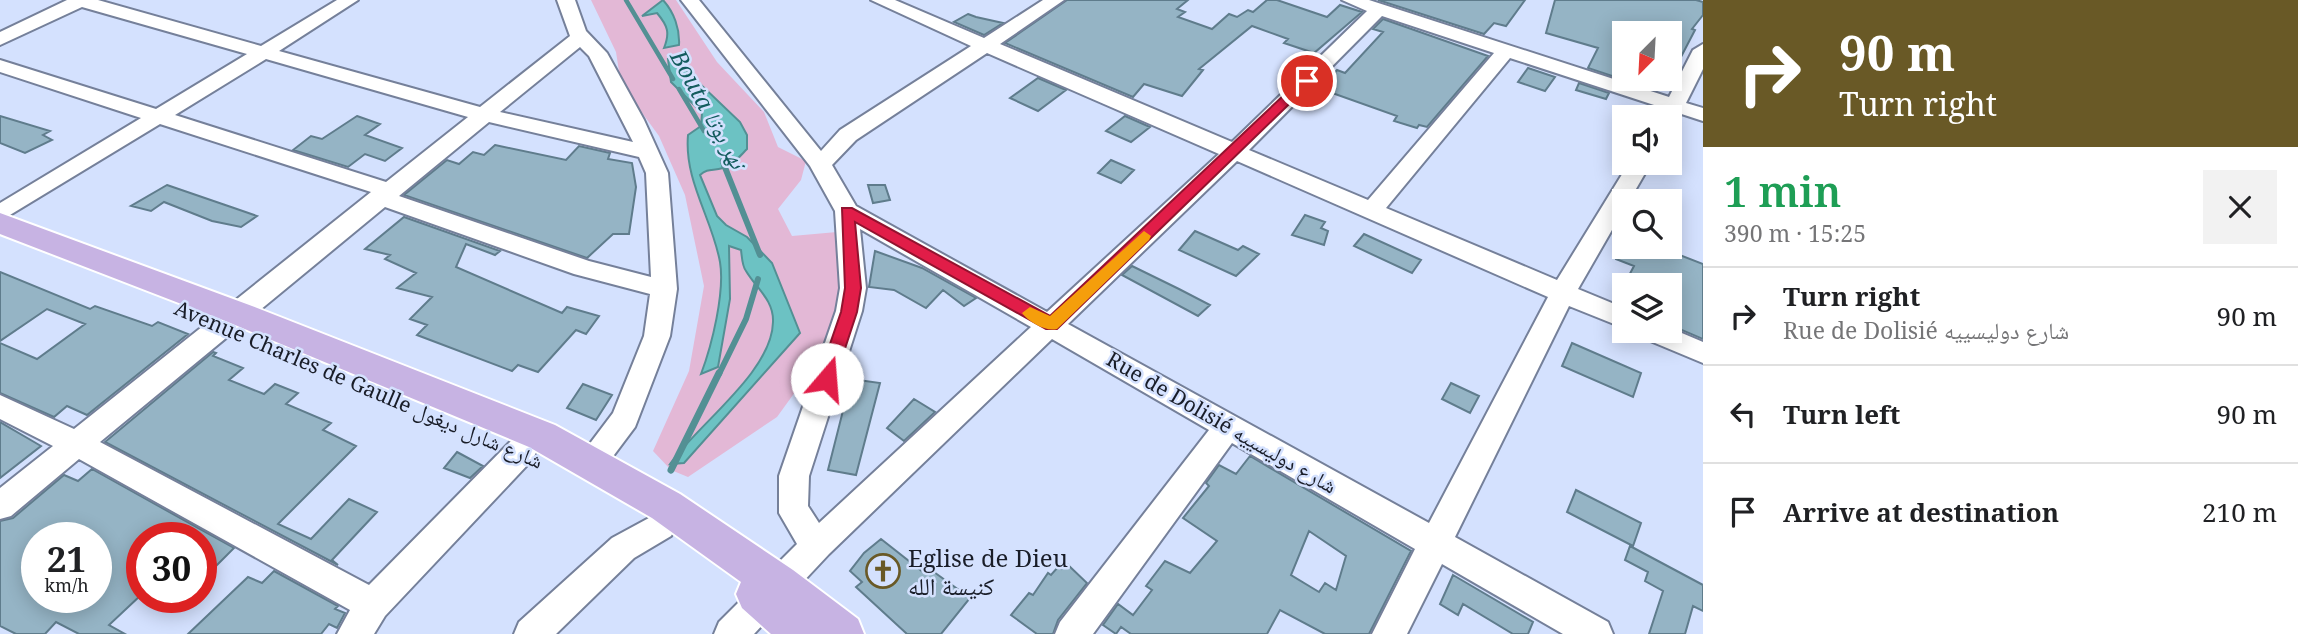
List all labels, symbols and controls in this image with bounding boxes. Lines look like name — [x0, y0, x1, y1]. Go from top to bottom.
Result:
text: 90 m — [1839, 19, 1955, 85]
north arrow — [1612, 21, 1682, 91]
map controls — [1612, 21, 1682, 343]
icon: right — [1724, 28, 1815, 119]
water label: Bouta نهر بوتا — [663, 43, 756, 177]
pin — [1277, 51, 1337, 111]
icon: arrive — [1288, 62, 1326, 100]
text: Turn right — [1839, 82, 1997, 125]
button: sound — [1612, 105, 1682, 175]
text: 1 min — [1724, 162, 1841, 219]
button: close — [2203, 170, 2277, 244]
button: search — [1612, 189, 1682, 259]
text: 390 m · 15:25 — [1724, 217, 1866, 249]
button: layers — [1612, 273, 1682, 343]
text: Turn right — [1783, 278, 1920, 314]
street label: Avenue Charles de Gaulle شارع شارل ديغول — [170, 293, 548, 475]
icon: right — [1724, 297, 1762, 335]
text: 90 m — [2217, 298, 2277, 334]
text: Rue de Dolisié شارع دوليسييه — [1783, 314, 2069, 346]
position arrow — [790, 342, 864, 416]
street label: Rue de Dolisié شارع دوليسييه — [1102, 345, 1342, 499]
icon: left — [1724, 395, 1762, 433]
text: Turn left — [1783, 396, 1900, 432]
text: 90 m — [2217, 396, 2277, 432]
icon: arrive — [1724, 493, 1762, 531]
text: Arrive at destination — [1783, 494, 2059, 530]
text: 210 m — [2202, 494, 2277, 530]
speed limit sign: 30 — [126, 522, 217, 613]
text: 21 — [47, 535, 86, 582]
place label: Eglise de Dieu كنيسة الله — [908, 541, 1068, 602]
church icon: Eglise de Dieu كنيسة الله — [864, 552, 902, 590]
text: km/h — [44, 573, 89, 597]

